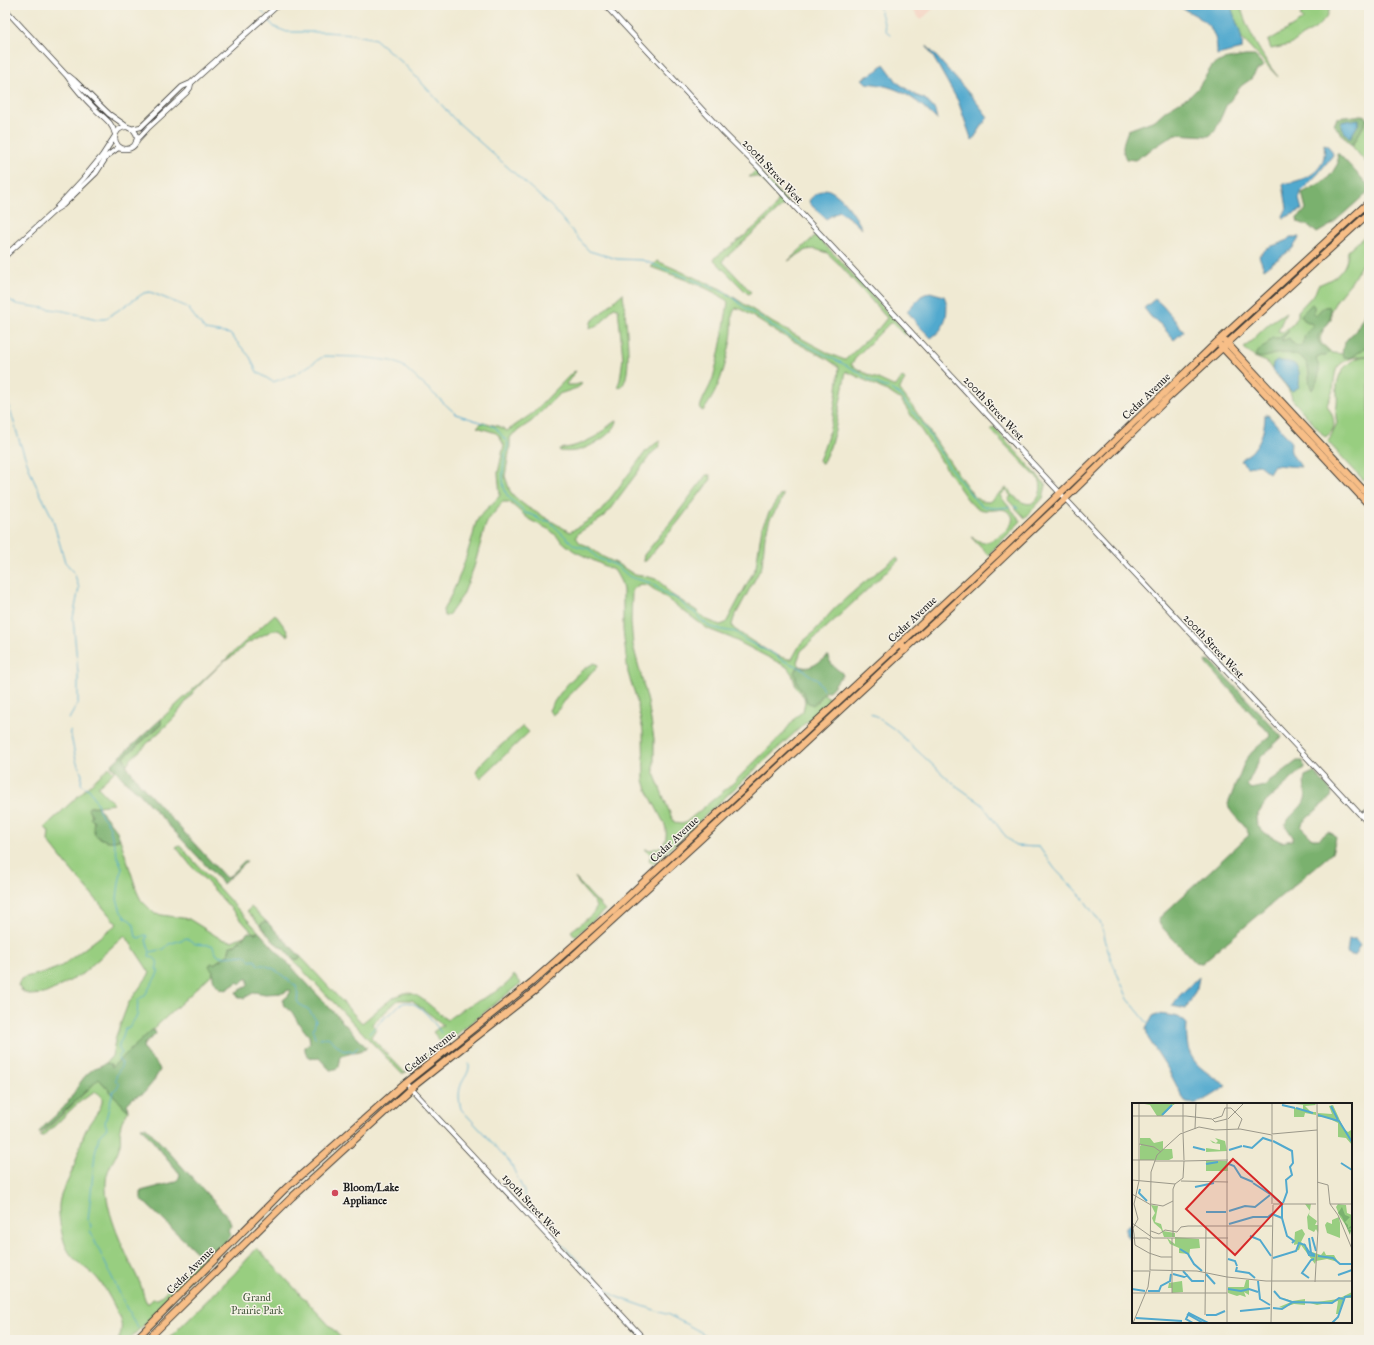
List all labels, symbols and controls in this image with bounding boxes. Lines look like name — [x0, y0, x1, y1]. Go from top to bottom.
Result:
street label: 200th Street West — [740, 137, 806, 206]
street label: Cedar Avenue — [1120, 370, 1173, 422]
street label: 200th Street West — [961, 374, 1027, 443]
street label: Cedar Avenue — [885, 593, 940, 645]
street label: 200th Street West — [1181, 612, 1247, 681]
street label: Cedar Avenue — [647, 813, 702, 865]
street label: Cedar Avenue — [402, 1027, 459, 1076]
inset map — [1132, 1103, 1352, 1323]
street label: 190th Street West — [499, 1171, 564, 1240]
place label: Bloom/Lake Appliance — [342, 1181, 399, 1208]
marker: Bloom/Lake Appliance — [330, 1188, 340, 1198]
street label: Cedar Avenue — [164, 1244, 217, 1297]
park label: Grand Prairie Park — [231, 1291, 284, 1317]

